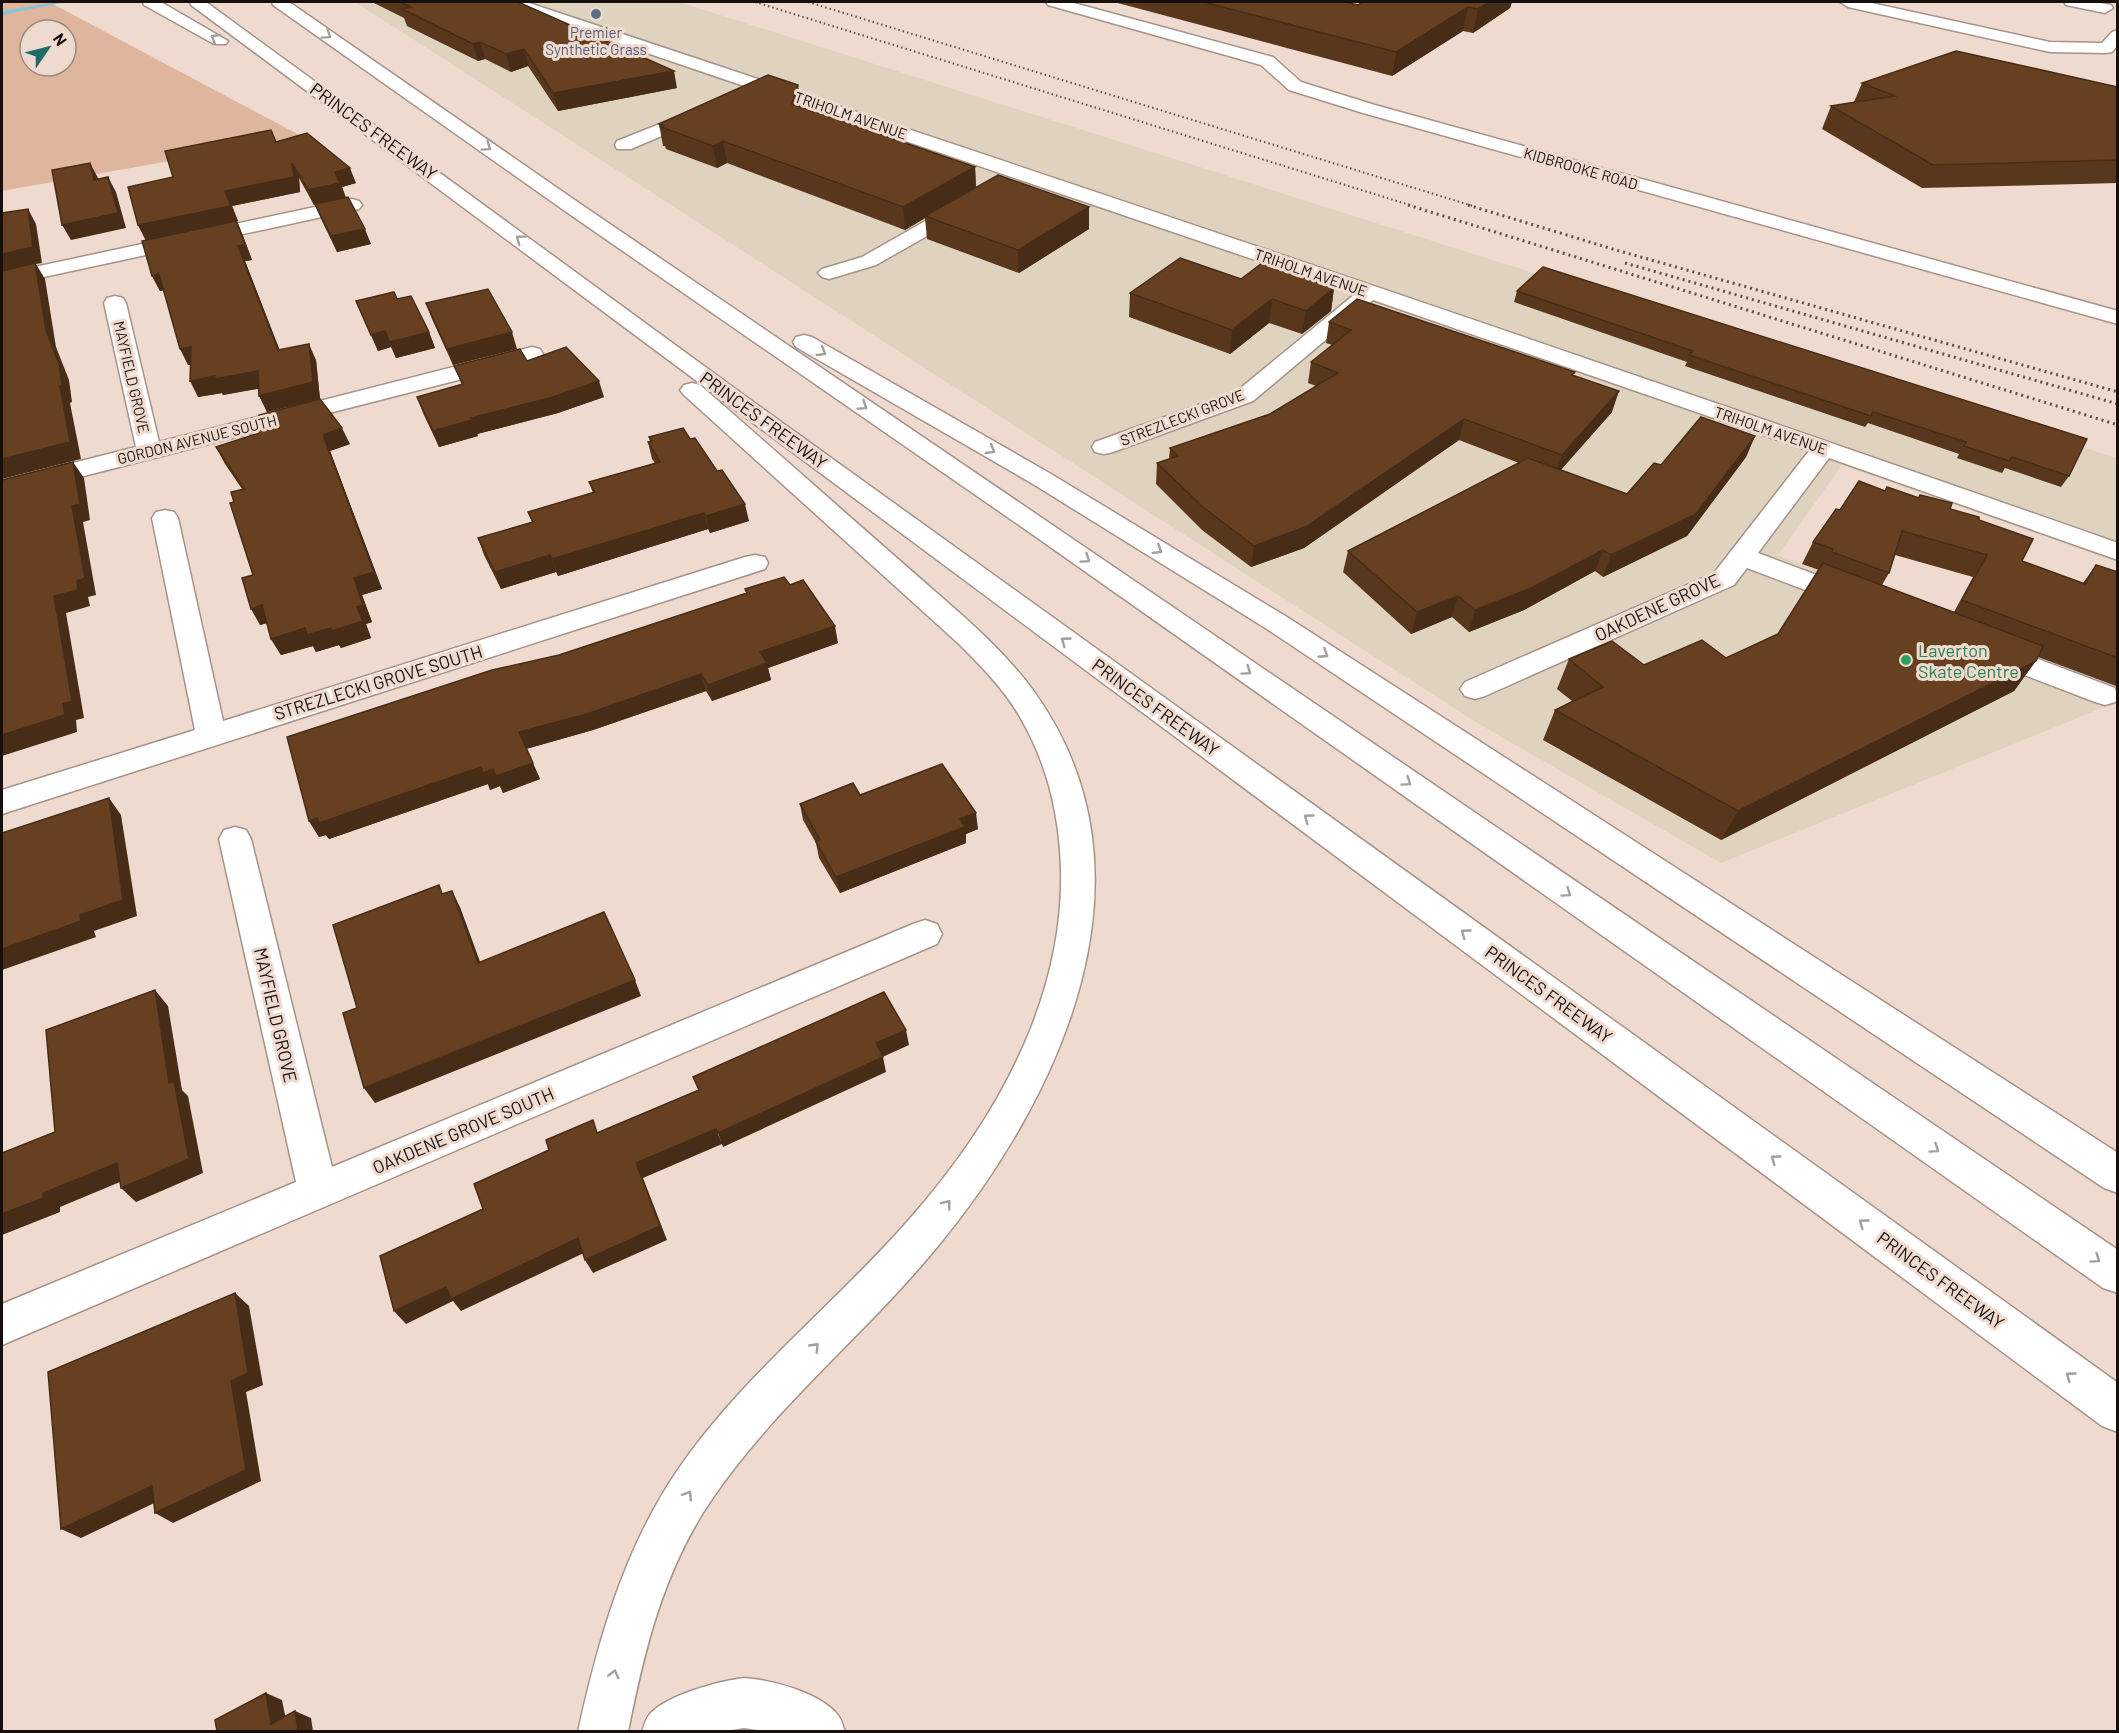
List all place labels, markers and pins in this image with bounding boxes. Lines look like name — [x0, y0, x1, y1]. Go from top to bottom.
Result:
marker: Premier Synthetic Grass — [589, 7, 603, 21]
place label: Premier Synthetic Grass — [545, 23, 647, 58]
place label: Laverton Skate Centre — [1918, 639, 2019, 682]
marker: Laverton Skate Centre — [1899, 653, 1913, 667]

